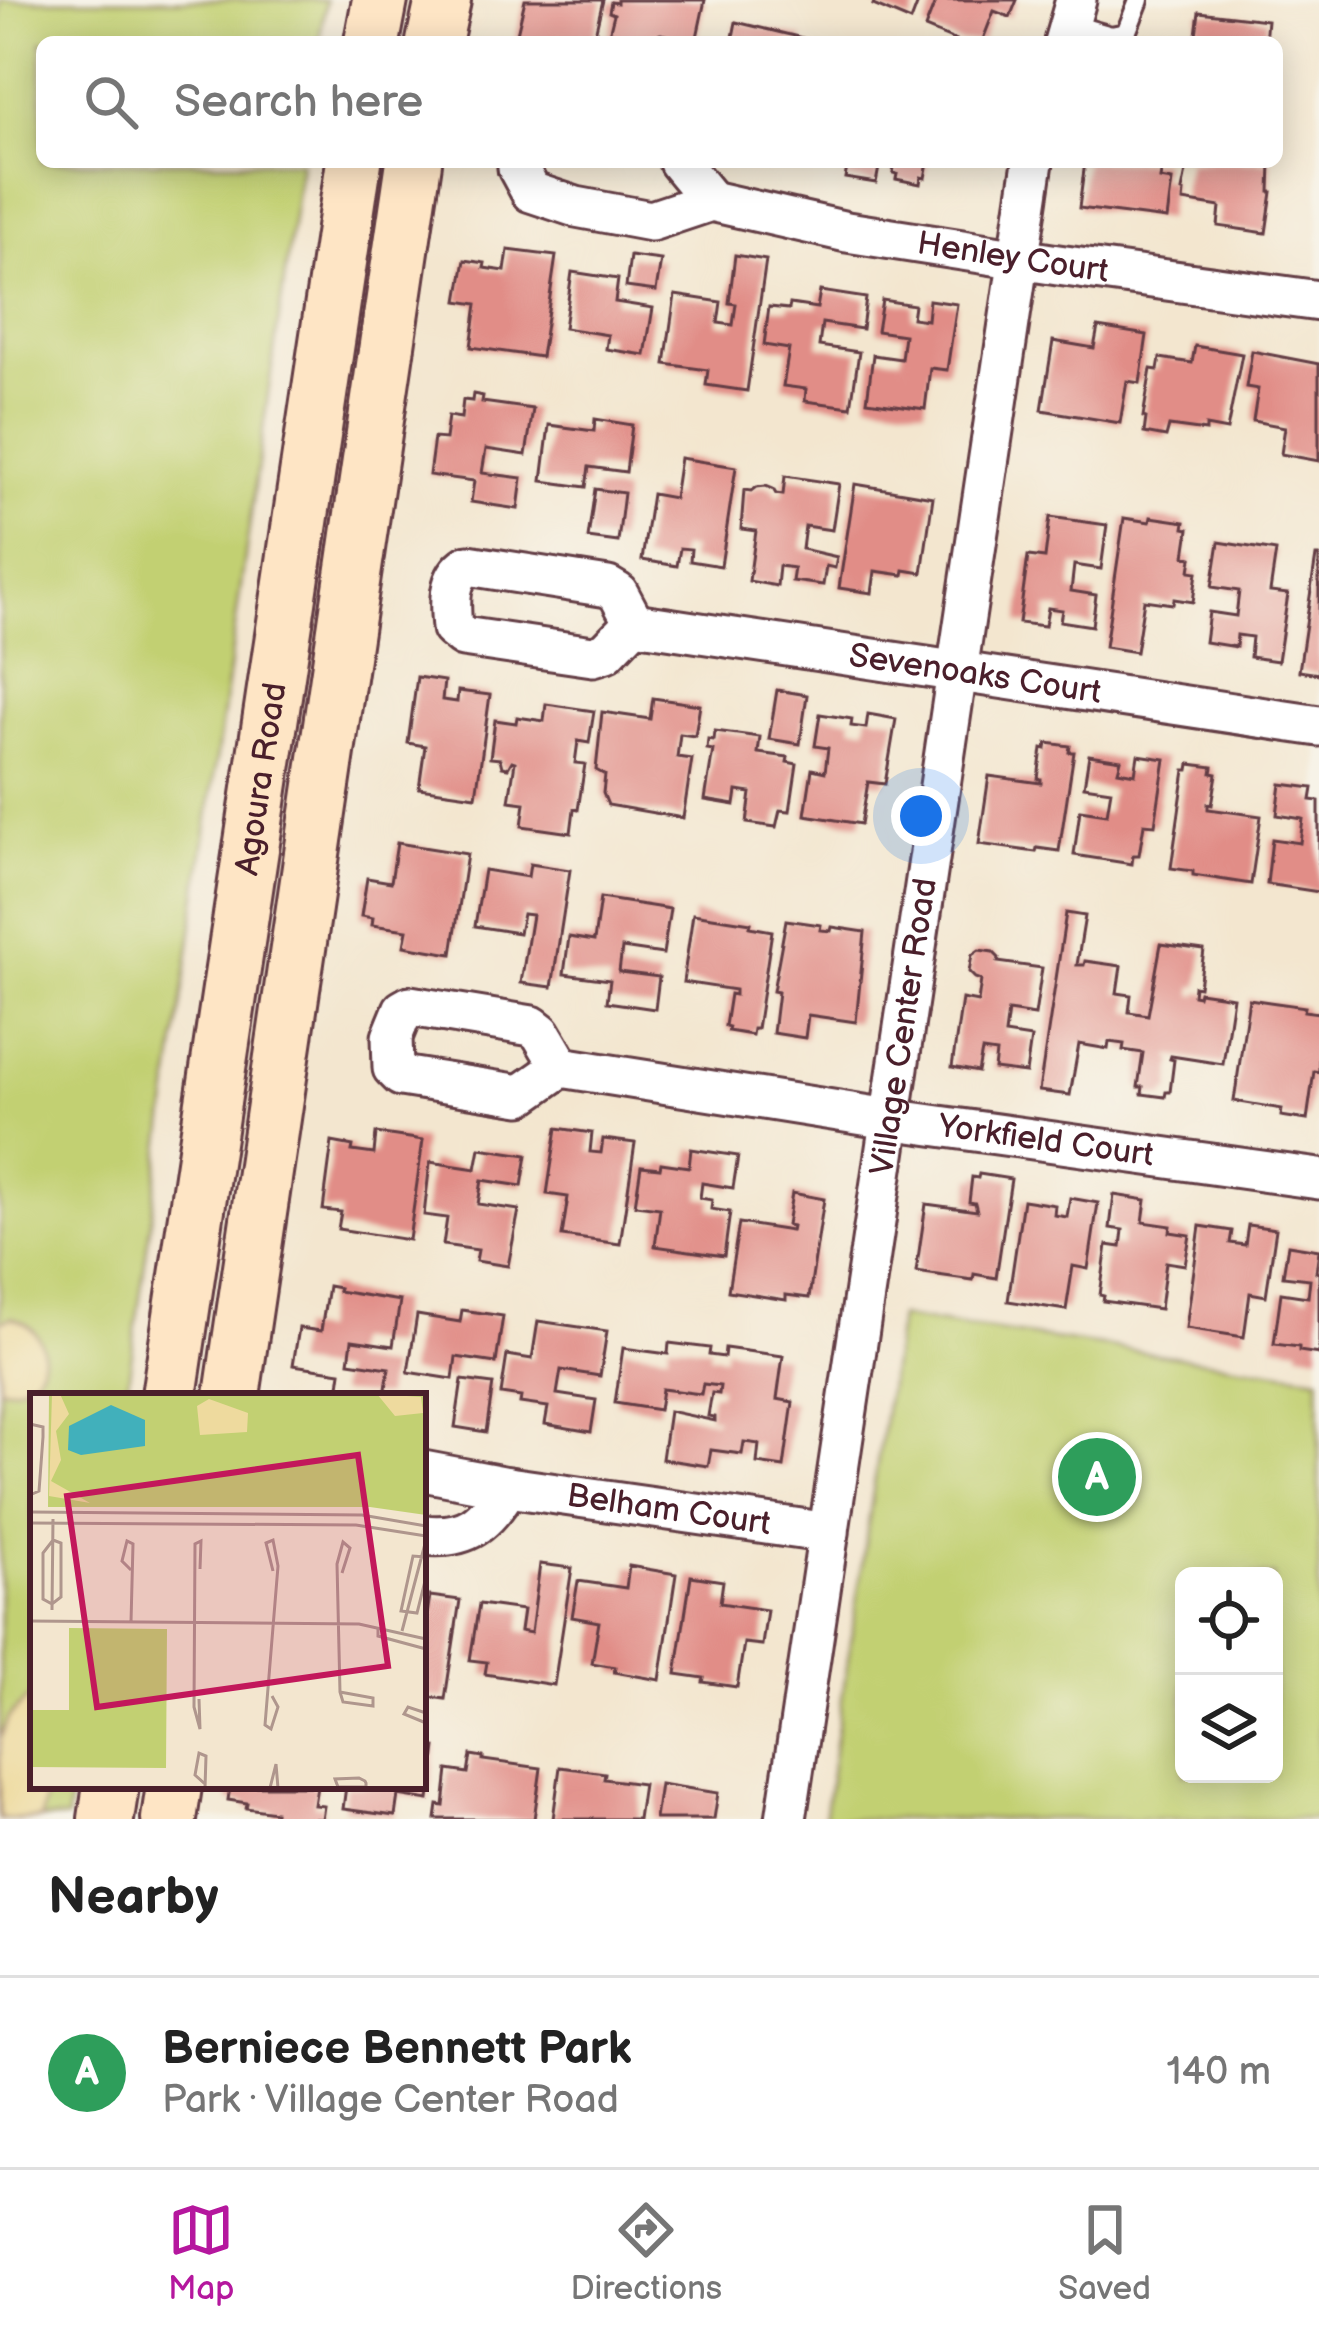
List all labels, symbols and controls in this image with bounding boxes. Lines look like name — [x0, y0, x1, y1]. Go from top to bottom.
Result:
search box — [36, 36, 1283, 168]
icon: search — [78, 69, 144, 135]
text: Search here — [174, 75, 423, 130]
street label: Henley Court — [914, 223, 1111, 292]
street label: Sevenoaks Court — [846, 636, 1104, 713]
street label: Agoura Road — [227, 680, 296, 878]
your location — [891, 786, 951, 846]
street label: Village Center Road — [862, 875, 946, 1178]
street label: Yorkfield Court — [935, 1106, 1156, 1176]
inset map — [30, 1393, 426, 1789]
pin: A — [1058, 1432, 1136, 1522]
street label: Belham Court — [564, 1476, 773, 1544]
map controls — [1175, 1567, 1283, 1783]
button: locate — [1175, 1567, 1283, 1675]
button: layers — [1175, 1675, 1283, 1783]
text: Nearby — [48, 1867, 219, 1928]
text: Berniece Bennett Park — [162, 2022, 632, 2077]
text: A — [75, 2049, 99, 2096]
text: 140 m — [1166, 2049, 1271, 2096]
text: Park · Village Center Road — [162, 2077, 619, 2124]
tab: Map — [168, 2197, 234, 2309]
tab: Directions — [571, 2197, 722, 2309]
tab: Saved — [1058, 2197, 1151, 2309]

